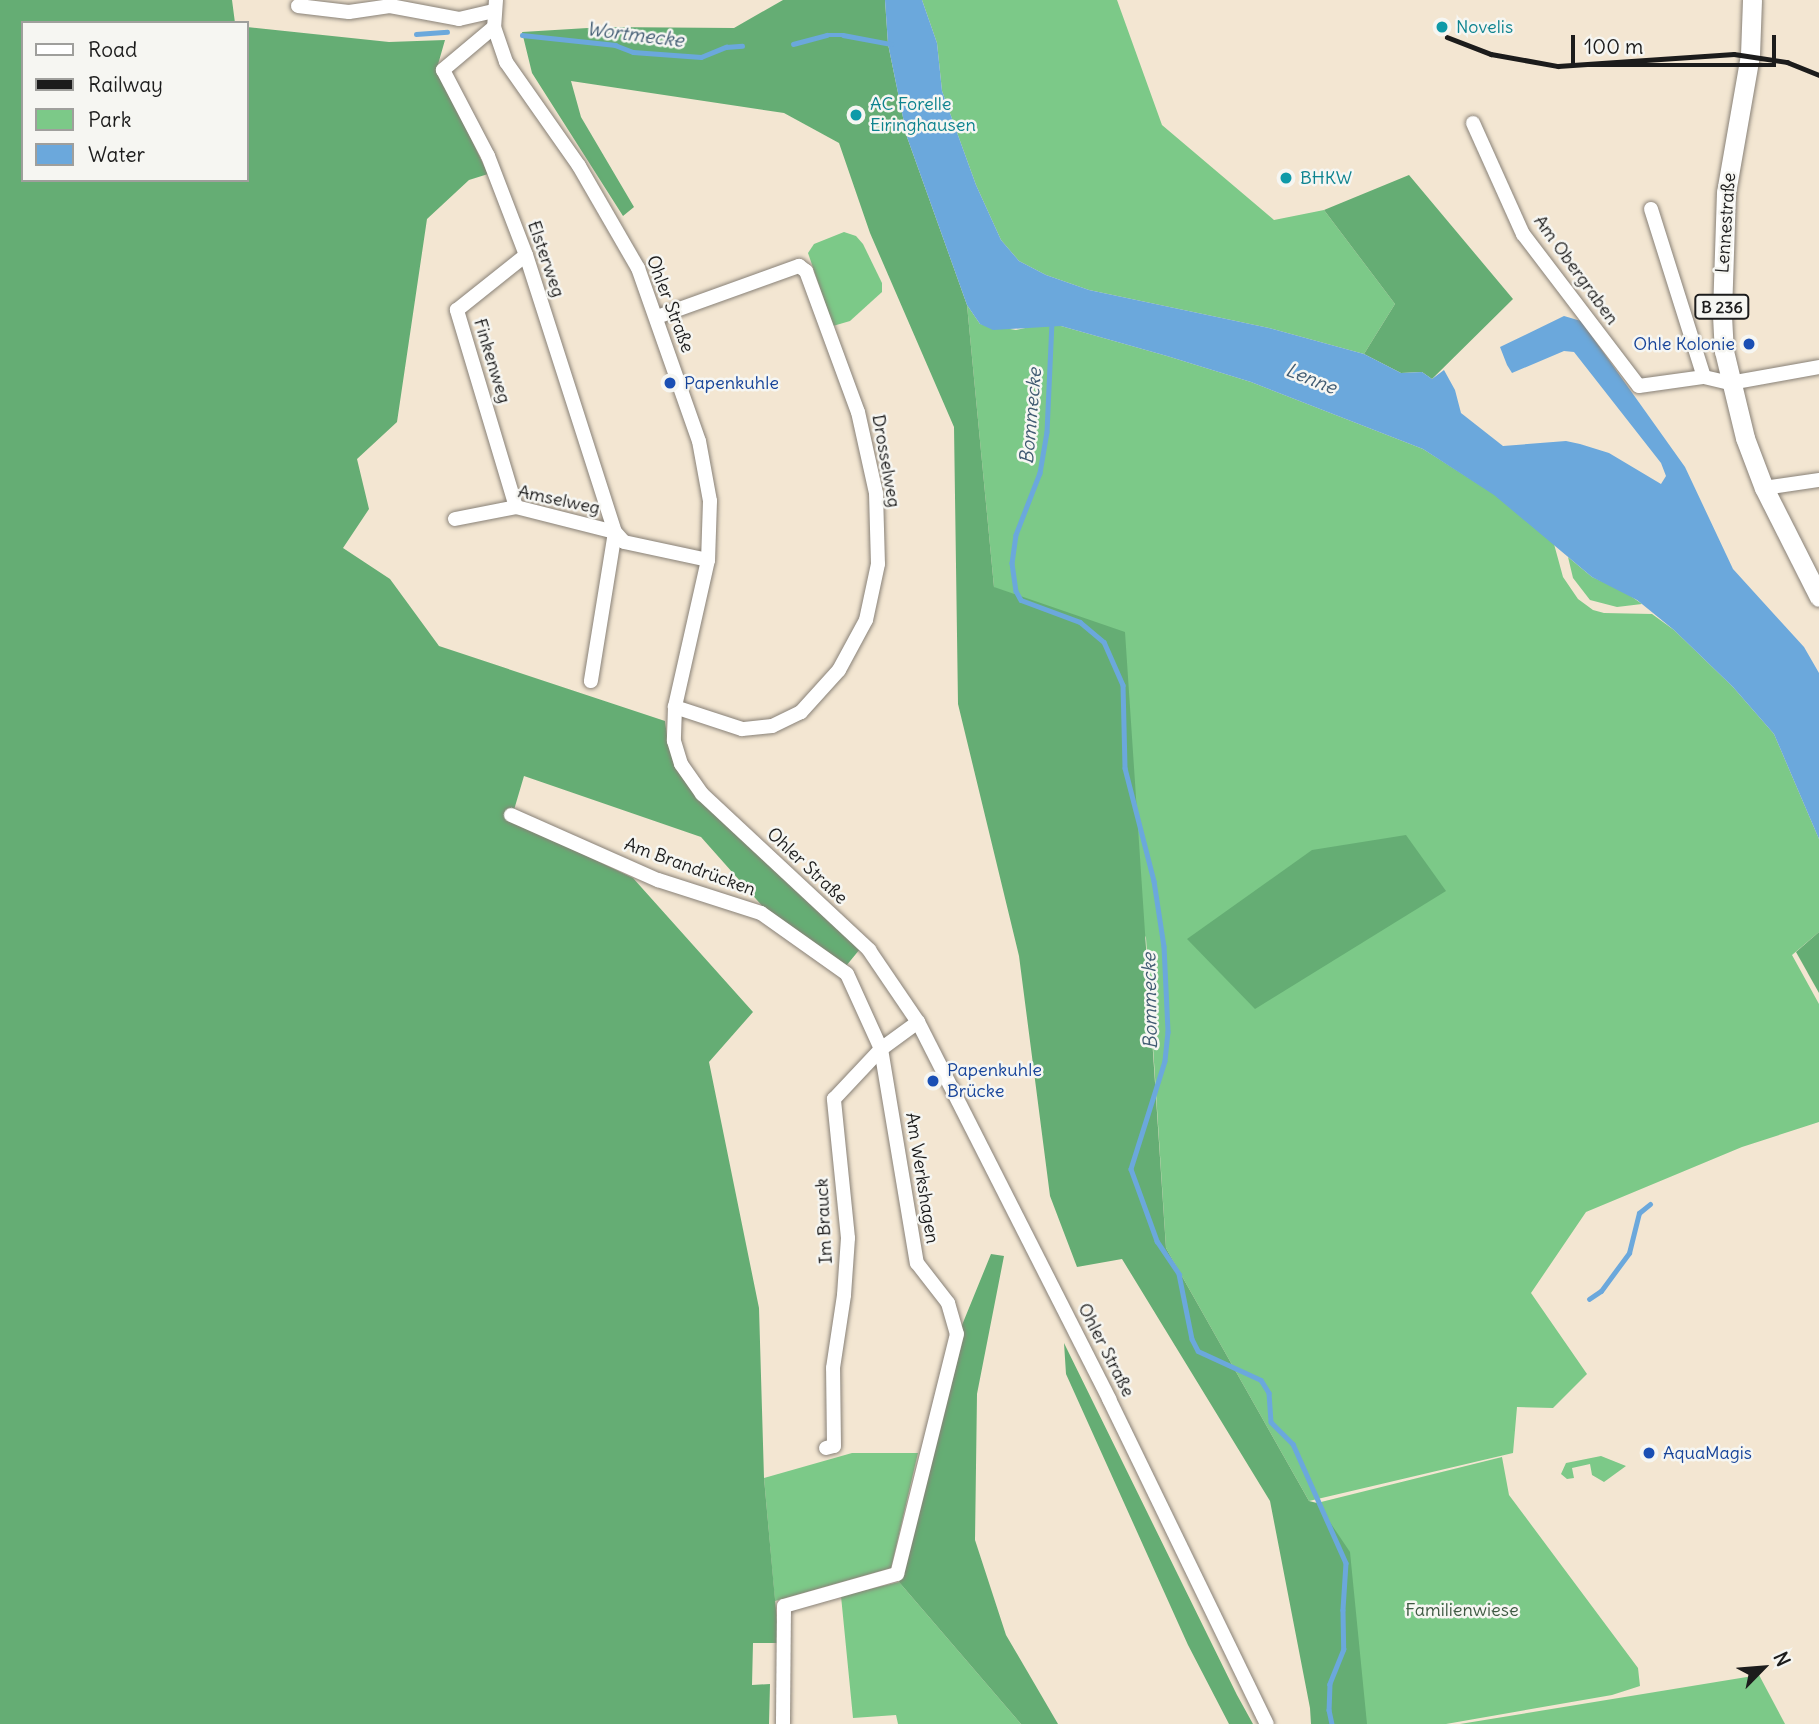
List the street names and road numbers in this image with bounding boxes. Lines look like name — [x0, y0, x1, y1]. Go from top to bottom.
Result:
street label: Lennestraße — [1712, 172, 1740, 274]
street label: Am Obergraben — [1529, 211, 1623, 329]
street label: Elsterweg — [523, 218, 569, 300]
street label: Ohler Straße — [642, 252, 698, 356]
road number: B 236 — [1694, 294, 1750, 320]
street label: Finkenweg — [469, 316, 515, 406]
street label: Drosselweg — [867, 413, 905, 509]
street label: Amselweg — [516, 481, 602, 519]
street label: Ohler Straße — [762, 823, 852, 909]
street label: Am Brandrücken — [621, 833, 759, 901]
street label: Am Werkshagen — [901, 1111, 943, 1245]
street label: Im Brauck — [811, 1178, 837, 1264]
street label: Ohler Straße — [1073, 1299, 1139, 1401]

